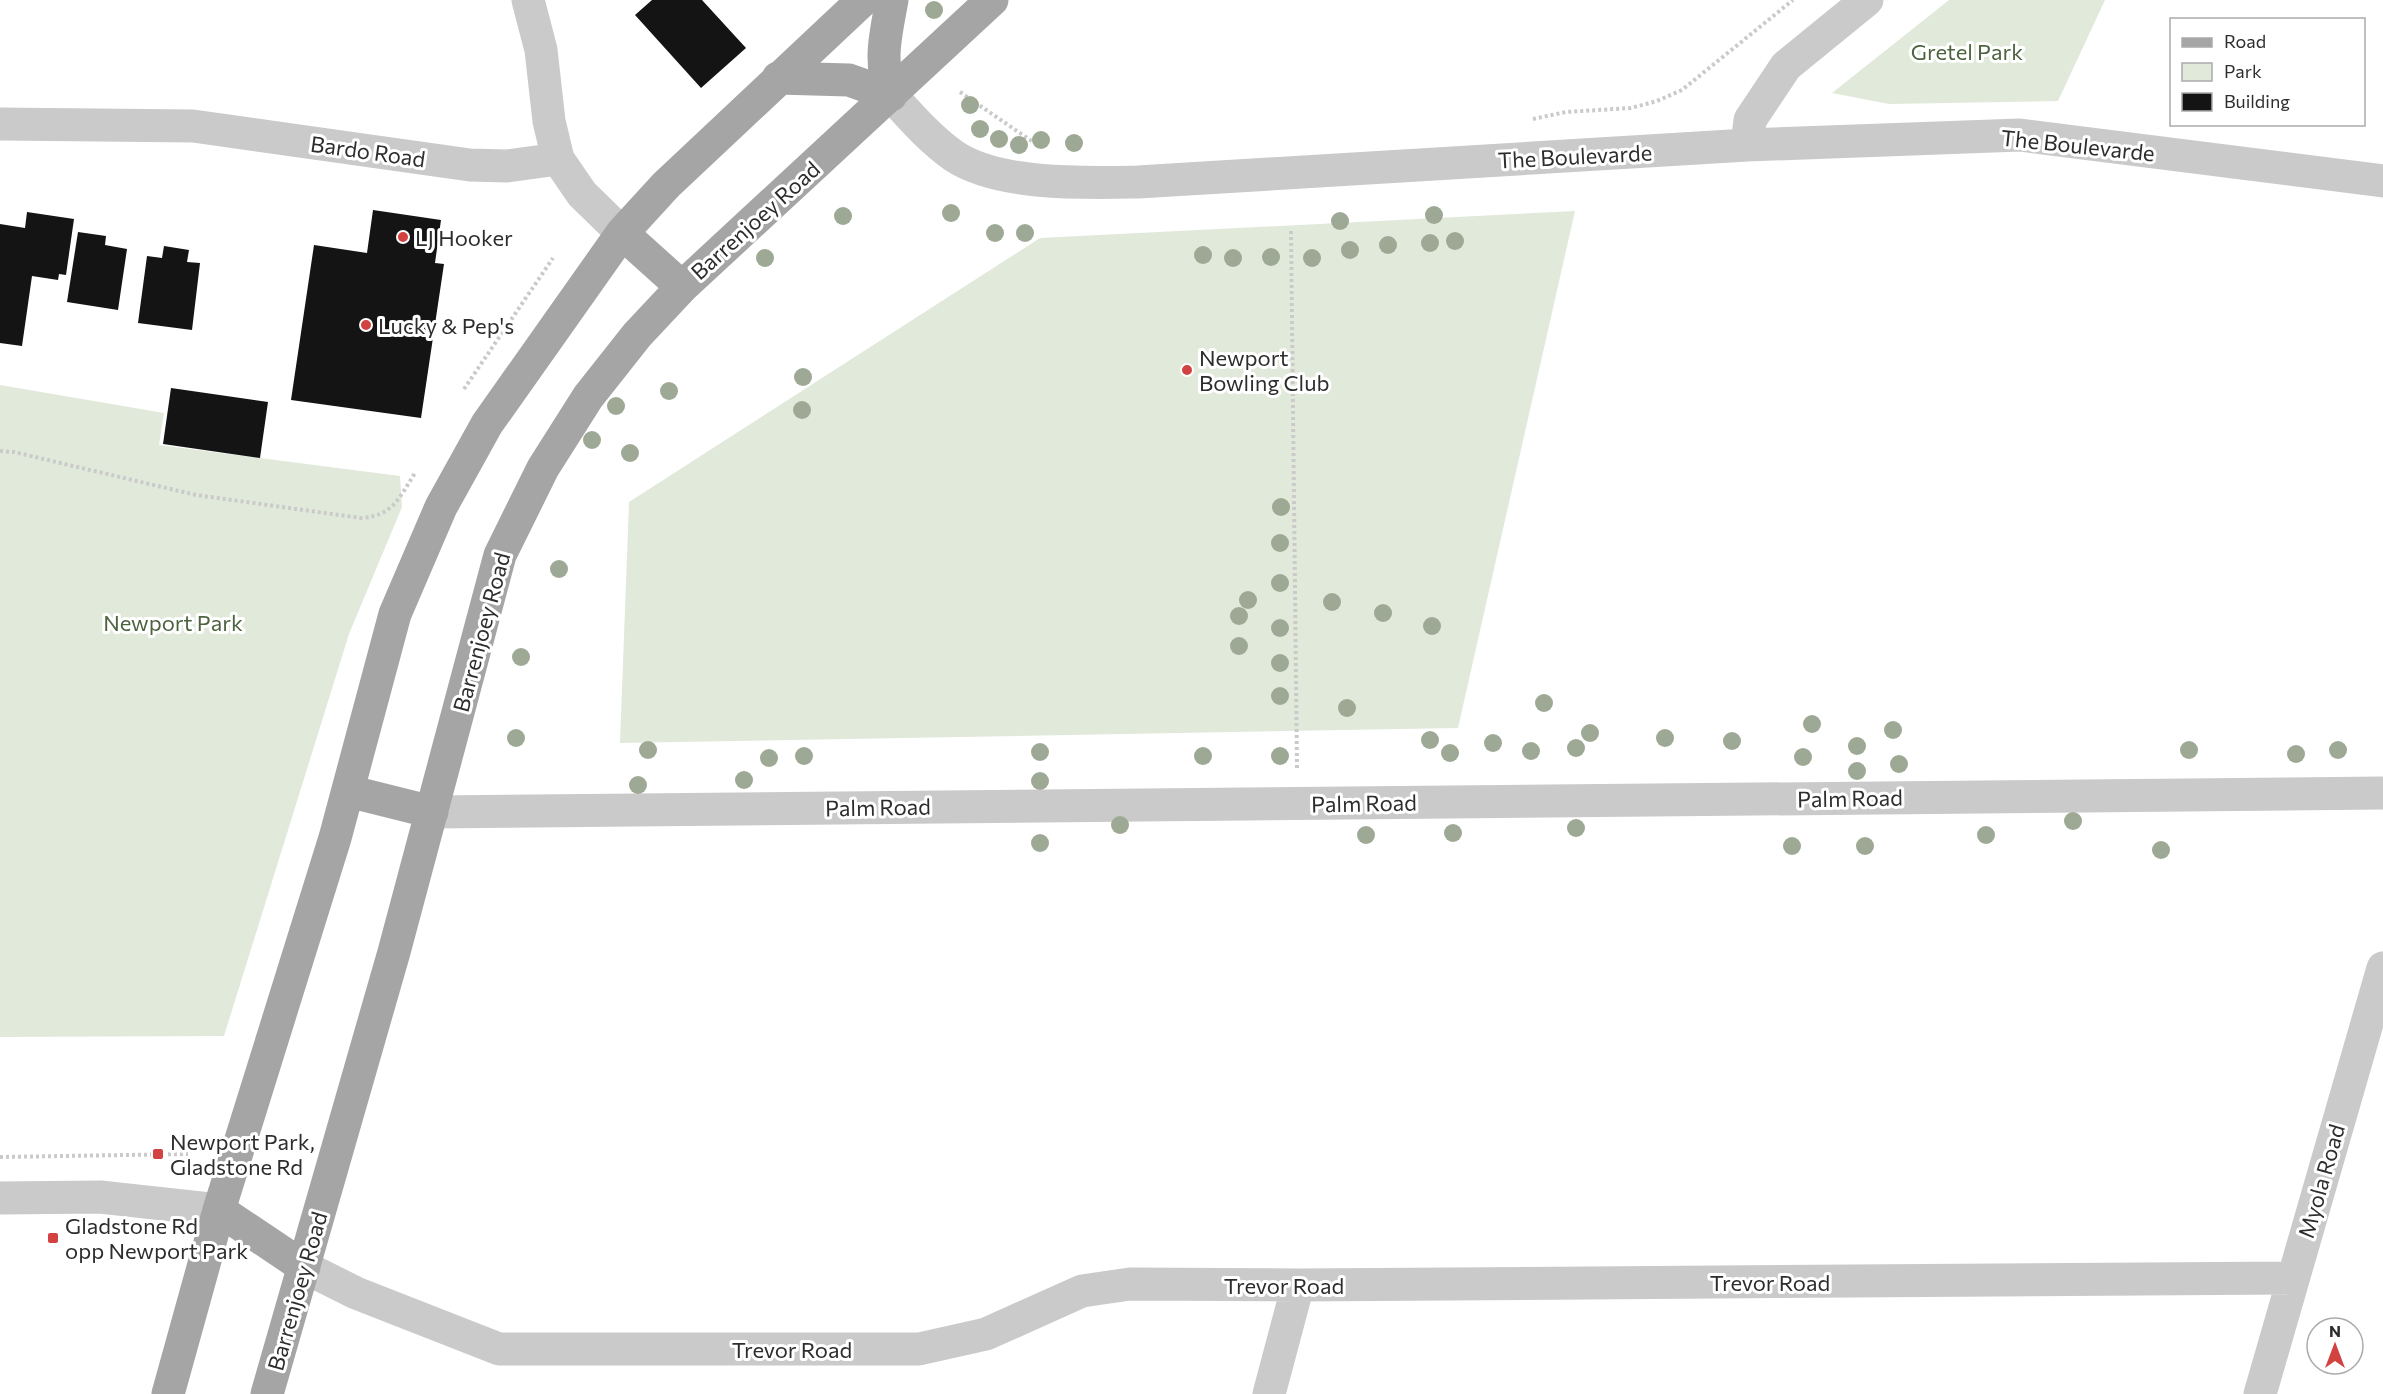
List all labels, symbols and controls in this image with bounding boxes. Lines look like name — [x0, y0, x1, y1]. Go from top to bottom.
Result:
legend — [2170, 18, 2365, 126]
text: Road — [2224, 30, 2266, 52]
park label: Gretel Park — [1911, 38, 2023, 65]
text: Park — [2224, 60, 2262, 82]
text: Building — [2224, 90, 2290, 112]
street label: The Boulevarde — [2000, 124, 2156, 166]
street label: Bardo Road — [309, 130, 427, 172]
street label: The Boulevarde — [1497, 138, 1653, 174]
street label: Barrenjoey Road — [685, 155, 825, 285]
place label: LJ Hooker — [415, 224, 513, 251]
marker: LJ Hooker — [396, 230, 410, 244]
place label: Lucky & Pep's — [378, 312, 514, 339]
marker: Lucky & Pep's — [359, 318, 373, 332]
place label: Newport Bowling Club — [1199, 344, 1330, 396]
marker: Newport Bowling Club — [1180, 363, 1194, 377]
street label: Barrenjoey Road — [447, 549, 515, 715]
park label: Newport Park — [103, 609, 243, 636]
street label: Palm Road — [1797, 784, 1903, 812]
street label: Palm Road — [1311, 789, 1417, 817]
street label: Palm Road — [825, 793, 931, 821]
street label: Myola Road — [2292, 1121, 2350, 1241]
place label: Newport Park, Gladstone Rd — [170, 1128, 315, 1180]
marker: Newport Park, Gladstone Rd — [151, 1147, 165, 1161]
street label: Barrenjoey Road — [261, 1208, 333, 1374]
place label: Gladstone Rd opp Newport Park — [65, 1212, 248, 1264]
marker: Gladstone Rd opp Newport Park — [46, 1231, 60, 1245]
street label: Trevor Road — [1710, 1269, 1830, 1296]
street label: Trevor Road — [1224, 1272, 1344, 1299]
north arrow — [2305, 1316, 2365, 1376]
text: N — [2329, 1321, 2341, 1340]
street label: Trevor Road — [732, 1336, 852, 1363]

